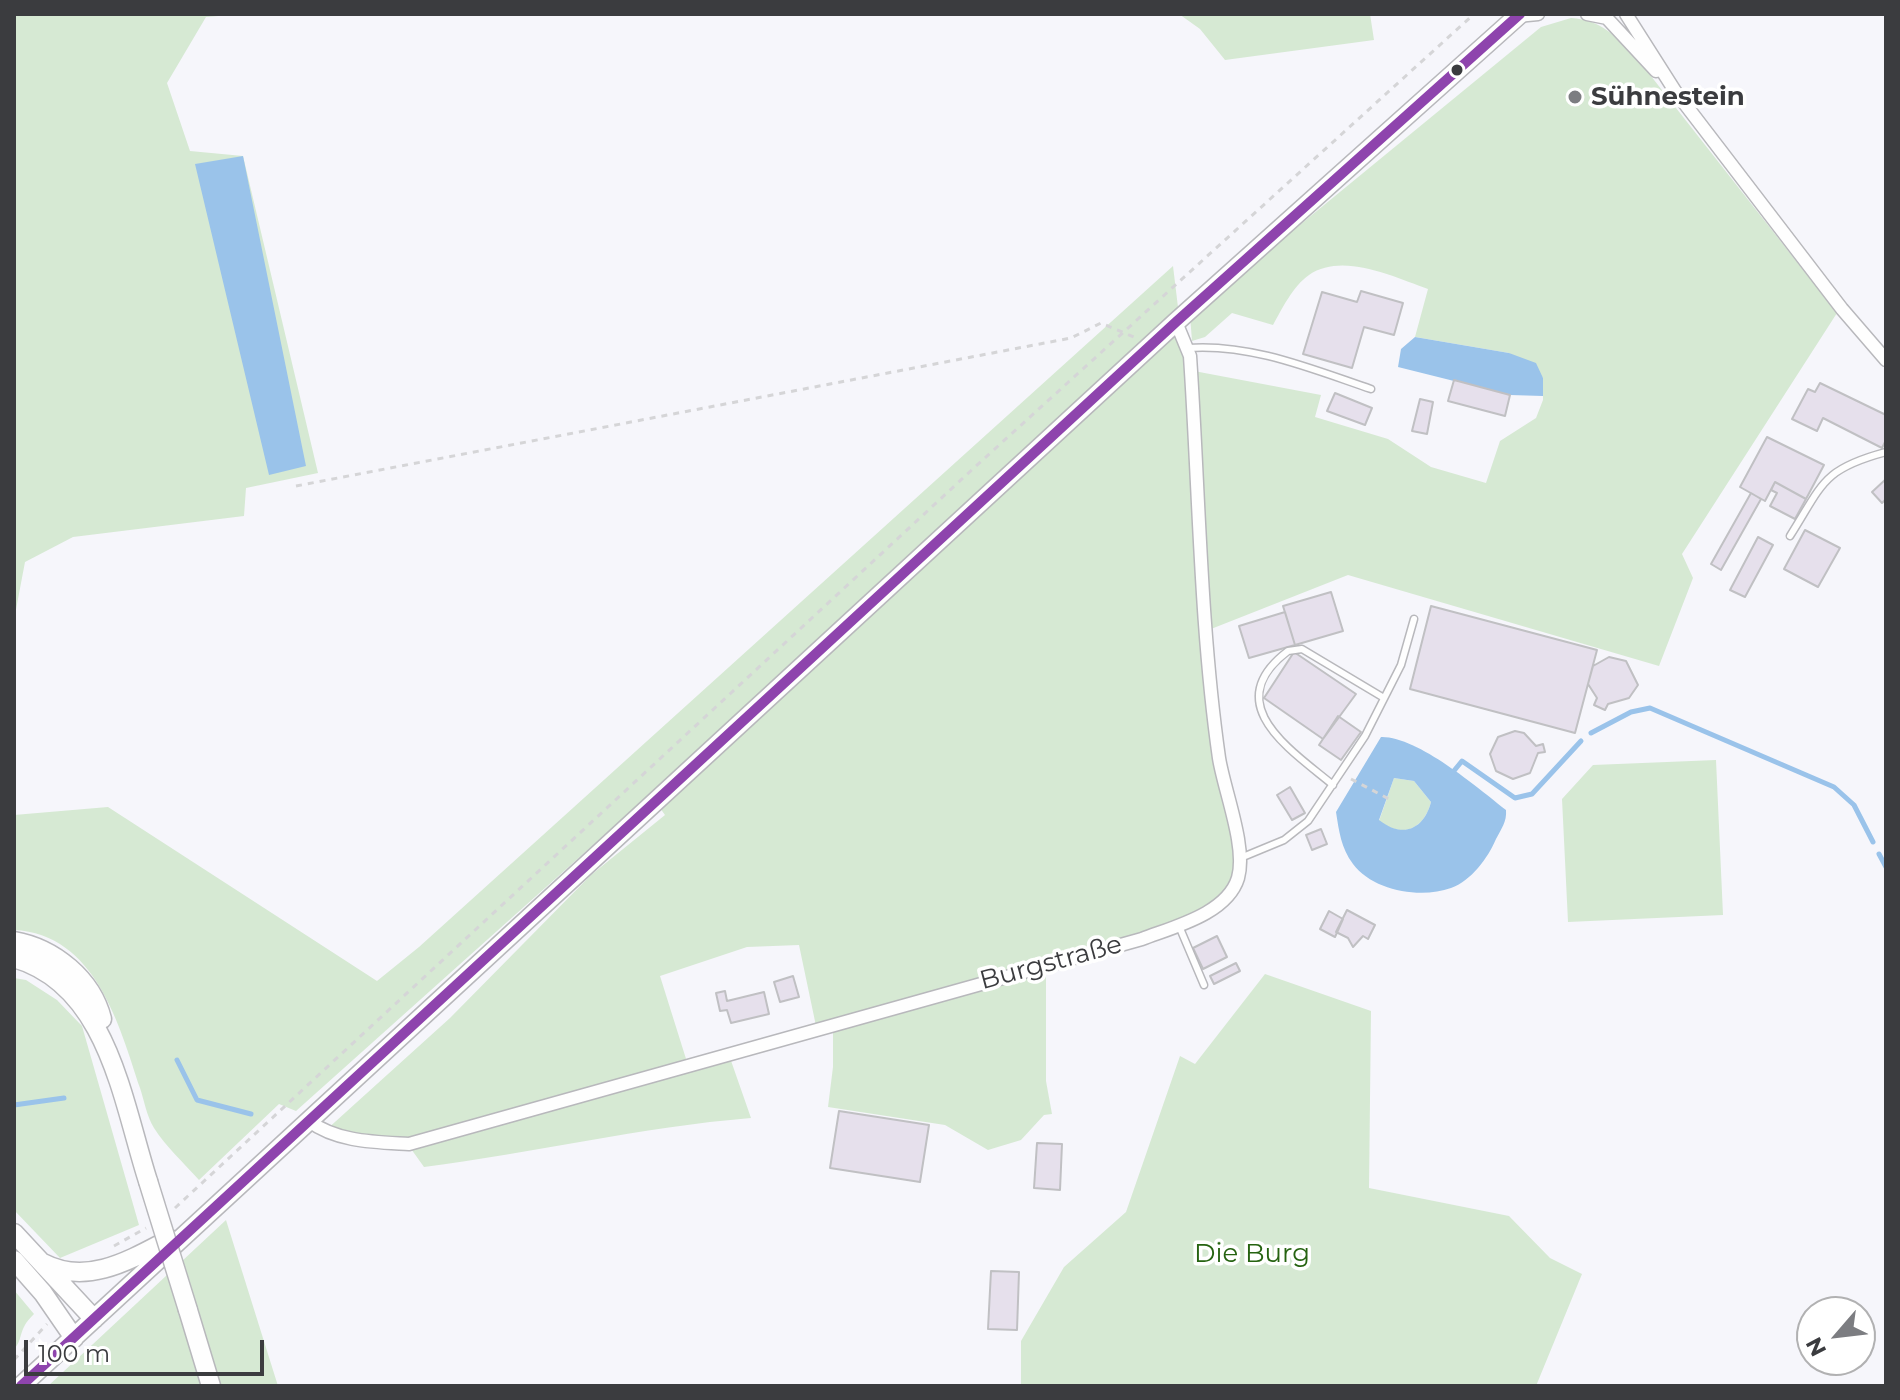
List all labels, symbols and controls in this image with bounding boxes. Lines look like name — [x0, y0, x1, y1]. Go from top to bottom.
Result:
unlabelled marker — [1449, 62, 1465, 78]
place label: Sühnestein — [1591, 81, 1745, 113]
marker: Sühnestein — [1566, 88, 1584, 106]
street label: Burgstraße — [976, 929, 1126, 997]
park label: Die Burg — [1194, 1238, 1310, 1270]
north arrow — [1796, 1296, 1876, 1376]
scale bar — [28, 1324, 268, 1374]
text: N — [1800, 1332, 1832, 1361]
text: 100 m — [38, 1339, 110, 1368]

